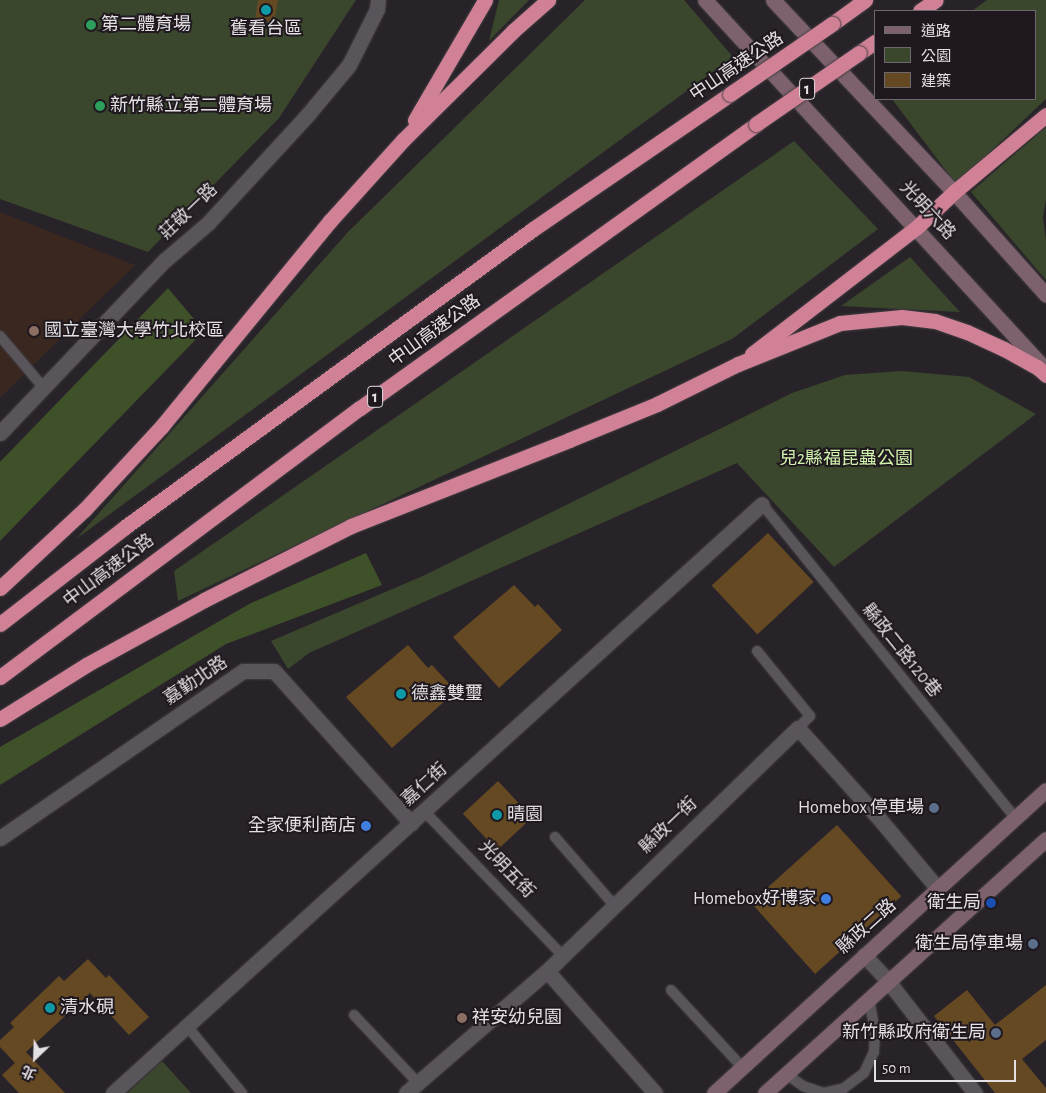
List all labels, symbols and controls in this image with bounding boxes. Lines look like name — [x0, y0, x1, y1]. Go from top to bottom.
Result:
marker: 舊看台區 — [260, 4, 272, 16]
legend — [874, 10, 1036, 100]
place label: 第二體育場 — [101, 14, 191, 36]
place label: 舊看台區 — [230, 18, 302, 40]
marker: 第二體育場 — [85, 19, 97, 31]
text: 道路 — [921, 24, 951, 39]
street label: 中山高速公路 — [686, 28, 788, 106]
text: 公園 — [921, 49, 951, 64]
text: 建築 — [921, 74, 951, 89]
road number: 1 — [798, 76, 816, 102]
place label: 新竹縣立第二體育場 — [110, 95, 272, 117]
marker: 新竹縣立第二體育場 — [94, 100, 106, 112]
street label: 光明六路 — [895, 177, 959, 245]
street label: 莊敬一路 — [156, 179, 222, 245]
street label: 中山高速公路 — [385, 291, 485, 371]
place label: 國立臺灣大學竹北校區 — [44, 320, 224, 342]
marker: 國立臺灣大學竹北校區 — [28, 325, 40, 337]
road number: 1 — [366, 384, 384, 411]
park label: 兒2縣福昆蟲公園 — [779, 448, 913, 470]
street label: 中山高速公路 — [59, 530, 159, 612]
street label: 縣政二路120巷 — [857, 600, 945, 702]
street label: 嘉勤北路 — [160, 652, 232, 710]
place label: 德鑫雙璽 — [411, 683, 483, 705]
marker: 德鑫雙璽 — [395, 688, 407, 700]
street label: 嘉仁街 — [398, 759, 452, 811]
street label: 縣政一街 — [636, 793, 702, 859]
place label: Homebox 停車場 — [798, 797, 924, 819]
marker: Homebox 停車場 — [928, 802, 940, 814]
place label: 晴園 — [507, 804, 543, 826]
marker: 晴園 — [491, 809, 503, 821]
place label: 全家便利商店 — [248, 815, 356, 837]
marker: 全家便利商店 — [360, 820, 372, 832]
street label: 光明五街 — [473, 837, 539, 903]
place label: Homebox好博家 — [693, 888, 816, 910]
place label: 衛生局 — [927, 892, 981, 914]
marker: Homebox好博家 — [820, 893, 832, 905]
street label: 縣政二路 — [833, 895, 901, 959]
marker: 衛生局 — [985, 897, 997, 909]
place label: 衛生局停車場 — [915, 933, 1023, 955]
marker: 衛生局停車場 — [1027, 938, 1039, 950]
place label: 清水硯 — [60, 997, 114, 1019]
marker: 清水硯 — [44, 1002, 56, 1014]
place label: 祥安幼兒園 — [472, 1007, 562, 1029]
marker: 祥安幼兒園 — [456, 1012, 468, 1024]
place label: 新竹縣政府衛生局 — [842, 1022, 986, 1044]
marker: 新竹縣政府衛生局 — [990, 1027, 1002, 1039]
north arrow — [10, 1033, 60, 1083]
scale bar — [876, 1050, 1018, 1082]
text: 50 m — [882, 1061, 911, 1076]
text: 北 — [20, 1062, 38, 1081]

